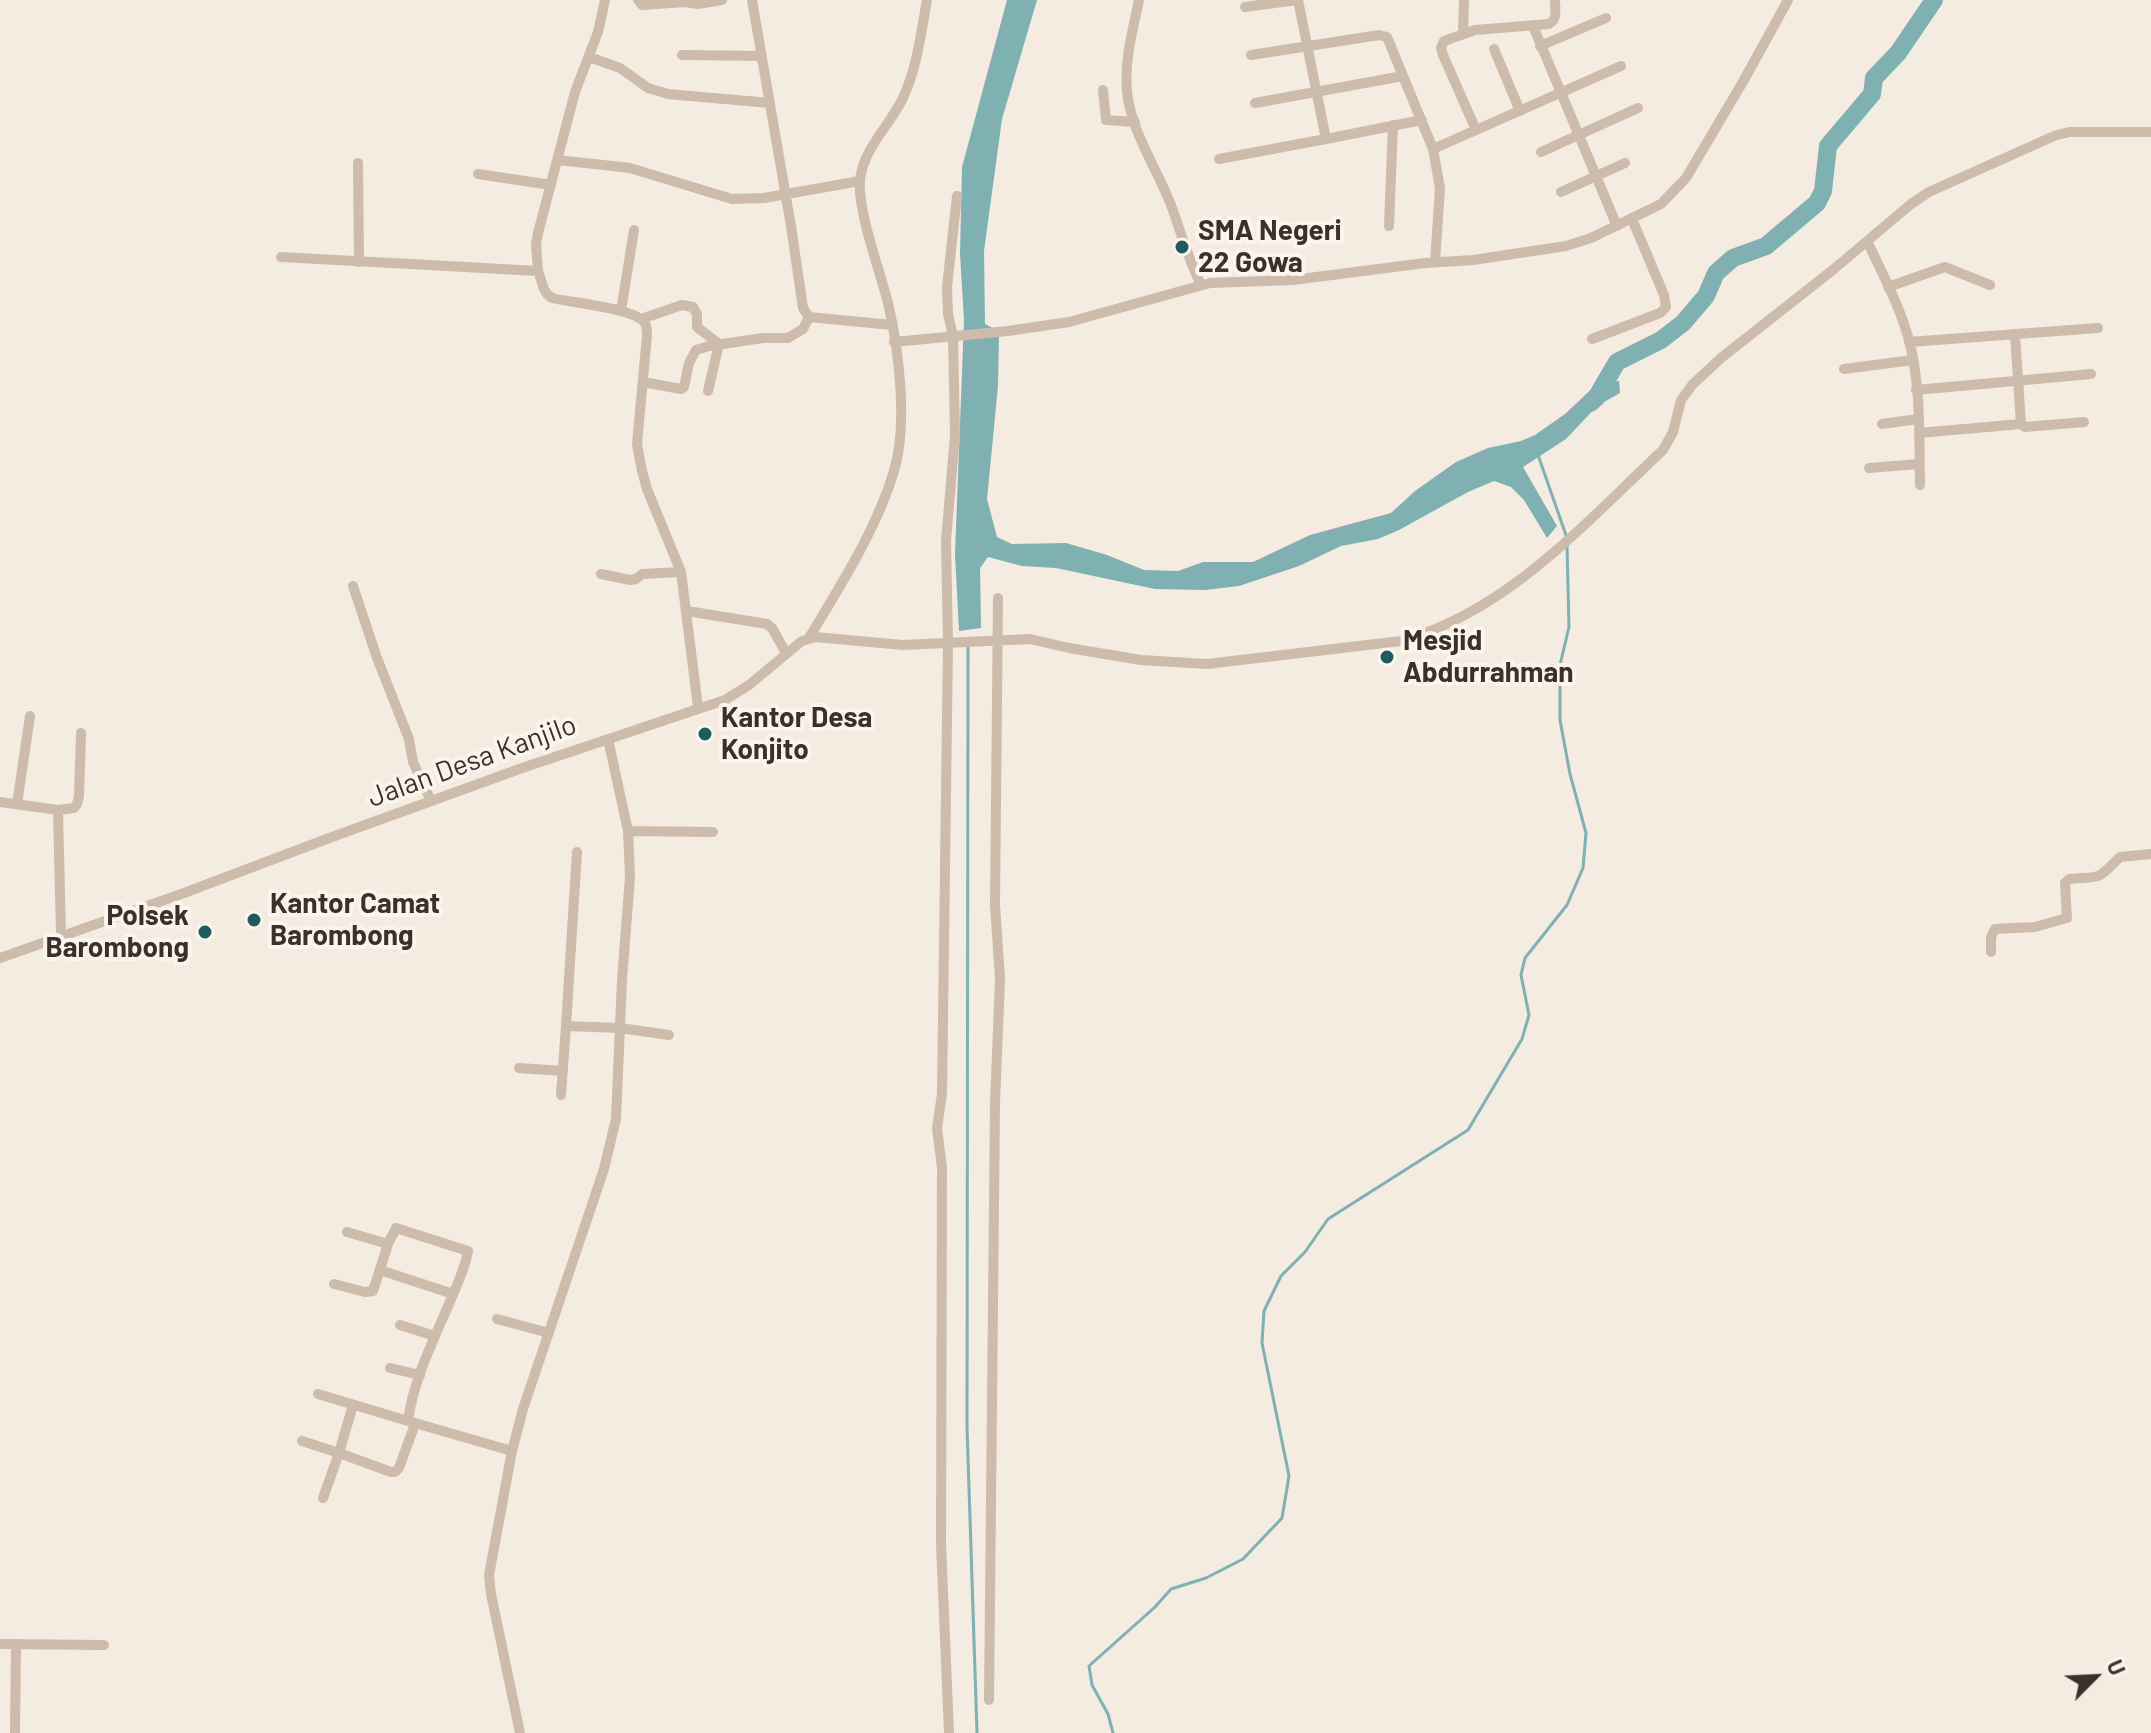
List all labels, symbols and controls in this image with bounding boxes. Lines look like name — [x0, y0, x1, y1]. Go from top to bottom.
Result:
place label: SMA Negeri 22 Gowa — [1198, 214, 1342, 280]
marker: SMA Negeri 22 Gowa — [1173, 238, 1191, 256]
place label: Mesjid Abdurrahman — [1403, 624, 1574, 690]
marker: Mesjid Abdurrahman — [1378, 648, 1396, 666]
place label: Kantor Desa Konjito — [721, 701, 872, 767]
street label: Jalan Desa Kanjilo — [363, 708, 581, 814]
marker: Kantor Desa Konjito — [696, 725, 714, 743]
place label: Kantor Camat Barombong — [270, 887, 440, 953]
place label: Polsek Barombong — [45, 899, 189, 965]
marker: Kantor Camat Barombong — [245, 911, 263, 929]
marker: Polsek Barombong — [196, 923, 214, 941]
north arrow — [2055, 1637, 2135, 1717]
text: U — [2102, 1656, 2132, 1679]

